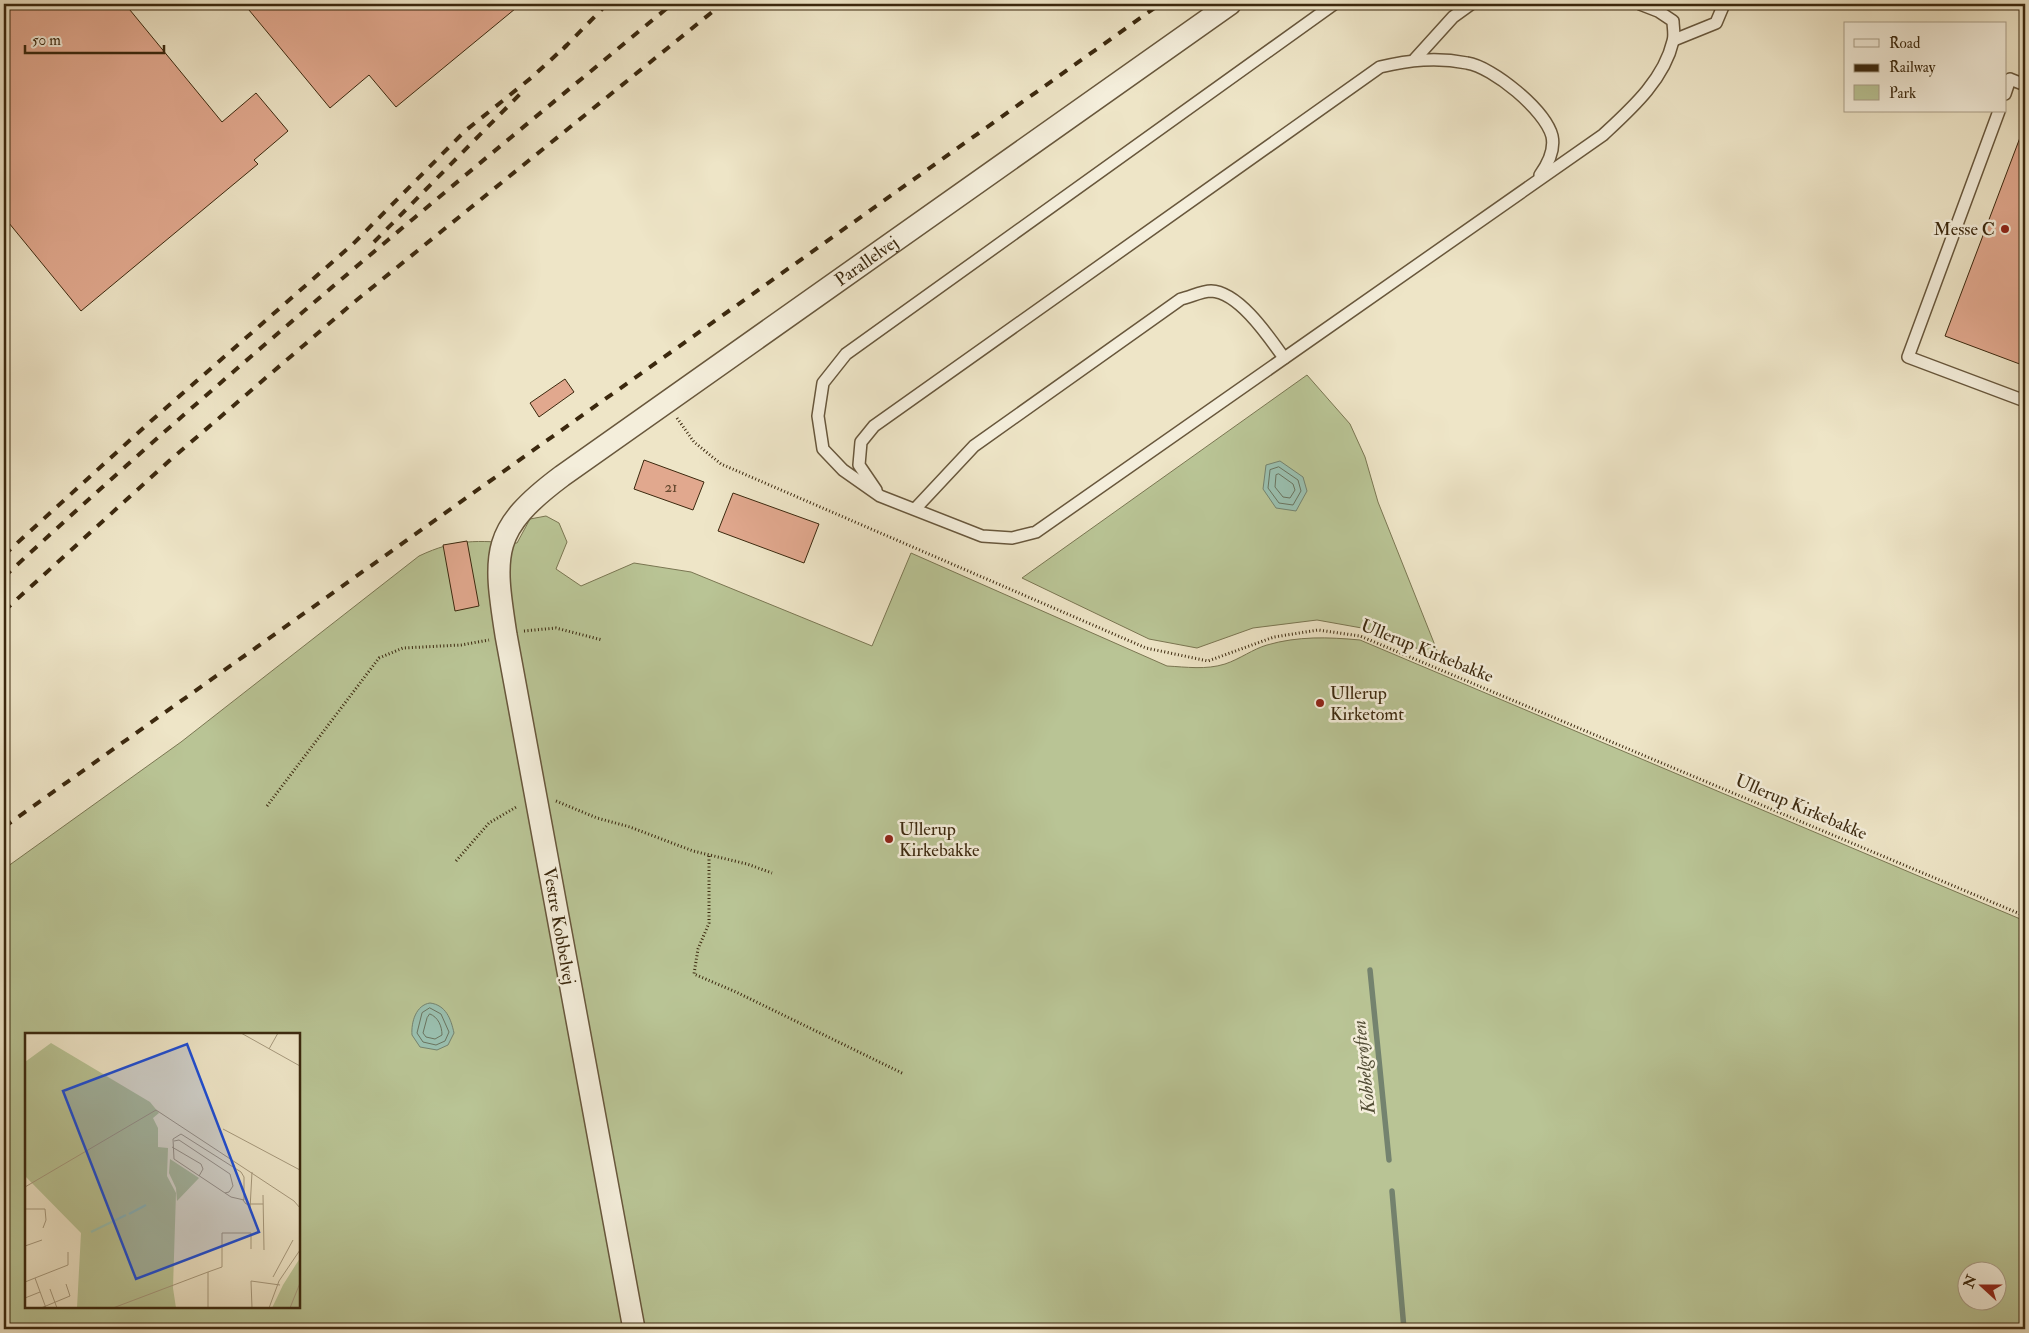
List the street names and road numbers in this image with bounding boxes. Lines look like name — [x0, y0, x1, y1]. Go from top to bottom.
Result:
street label: Parallelvej — [830, 231, 903, 291]
street label: Ullerup Kirkebakke — [1357, 614, 1497, 688]
street label: Ullerup Kirkebakke — [1732, 769, 1871, 845]
street label: Vestre Kobbelvej — [537, 866, 581, 986]

